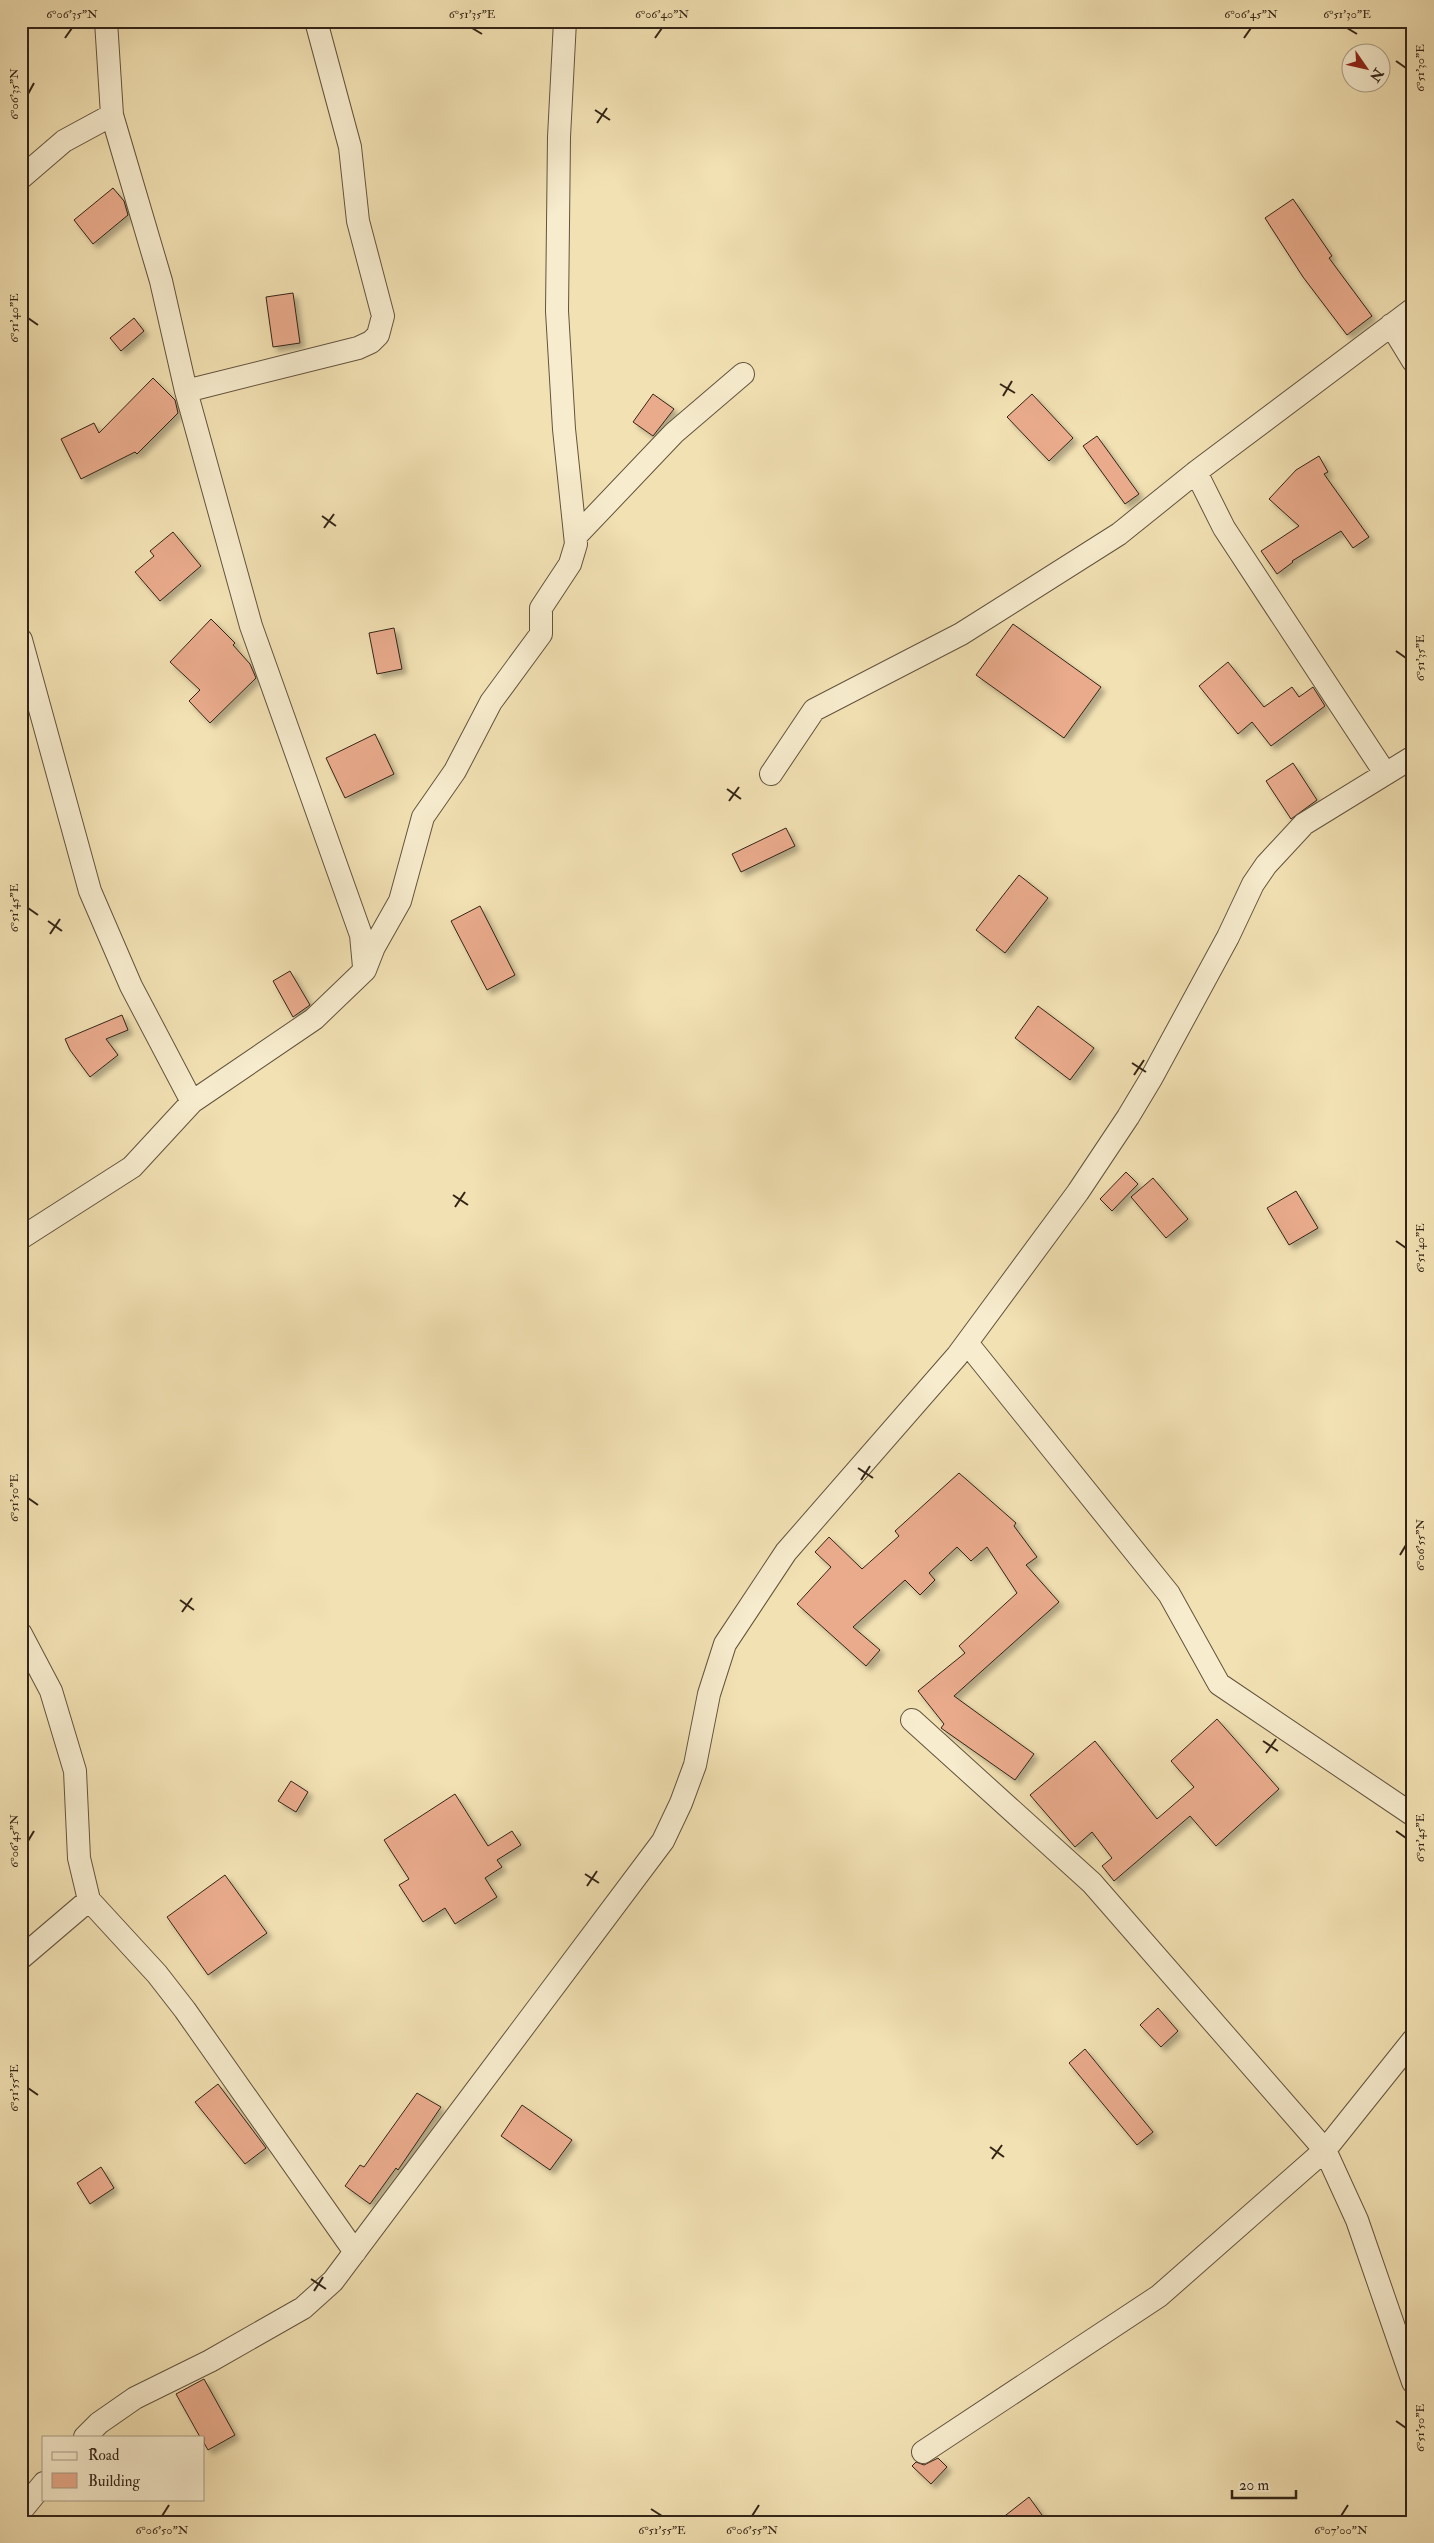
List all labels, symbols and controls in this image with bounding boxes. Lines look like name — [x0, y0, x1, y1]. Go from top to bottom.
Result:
text: 6°06'35"N — [46, 7, 98, 22]
text: 6°51'35"E — [449, 7, 496, 22]
text: 6°06'40"N — [635, 7, 689, 22]
text: 6°06'45"N — [1224, 7, 1278, 22]
text: 6°51'30"E — [1323, 7, 1371, 22]
north arrow — [1342, 42, 1392, 92]
text: 6°51'30"E — [1413, 44, 1428, 92]
text: N — [1366, 64, 1387, 85]
text: 6°06'35"N — [7, 68, 22, 120]
text: 6°51'40"E — [7, 293, 22, 343]
text: 6°51'35"E — [1413, 634, 1428, 681]
text: 6°51'45"E — [7, 883, 22, 932]
text: 6°51'40"E — [1413, 1223, 1428, 1273]
text: 6°51'50"E — [7, 1474, 22, 1522]
text: 6°06'55"N — [1413, 1519, 1428, 1571]
text: 6°51'45"E — [1413, 1813, 1428, 1862]
text: 6°06'45"N — [7, 1814, 22, 1868]
text: 6°51'55"E — [7, 2064, 22, 2112]
text: 6°51'50"E — [1413, 2404, 1428, 2452]
legend — [42, 2436, 205, 2500]
text: Road — [88, 2446, 120, 2465]
scale bar — [1232, 2468, 1295, 2500]
text: Building — [88, 2472, 140, 2491]
text: 20 m — [1239, 2476, 1269, 2495]
text: 6°06'50"N — [136, 2523, 189, 2538]
text: 6°51'55"E — [638, 2523, 686, 2538]
text: 6°06'55"N — [726, 2523, 778, 2538]
text: 6°07'00"N — [1314, 2523, 1368, 2538]

